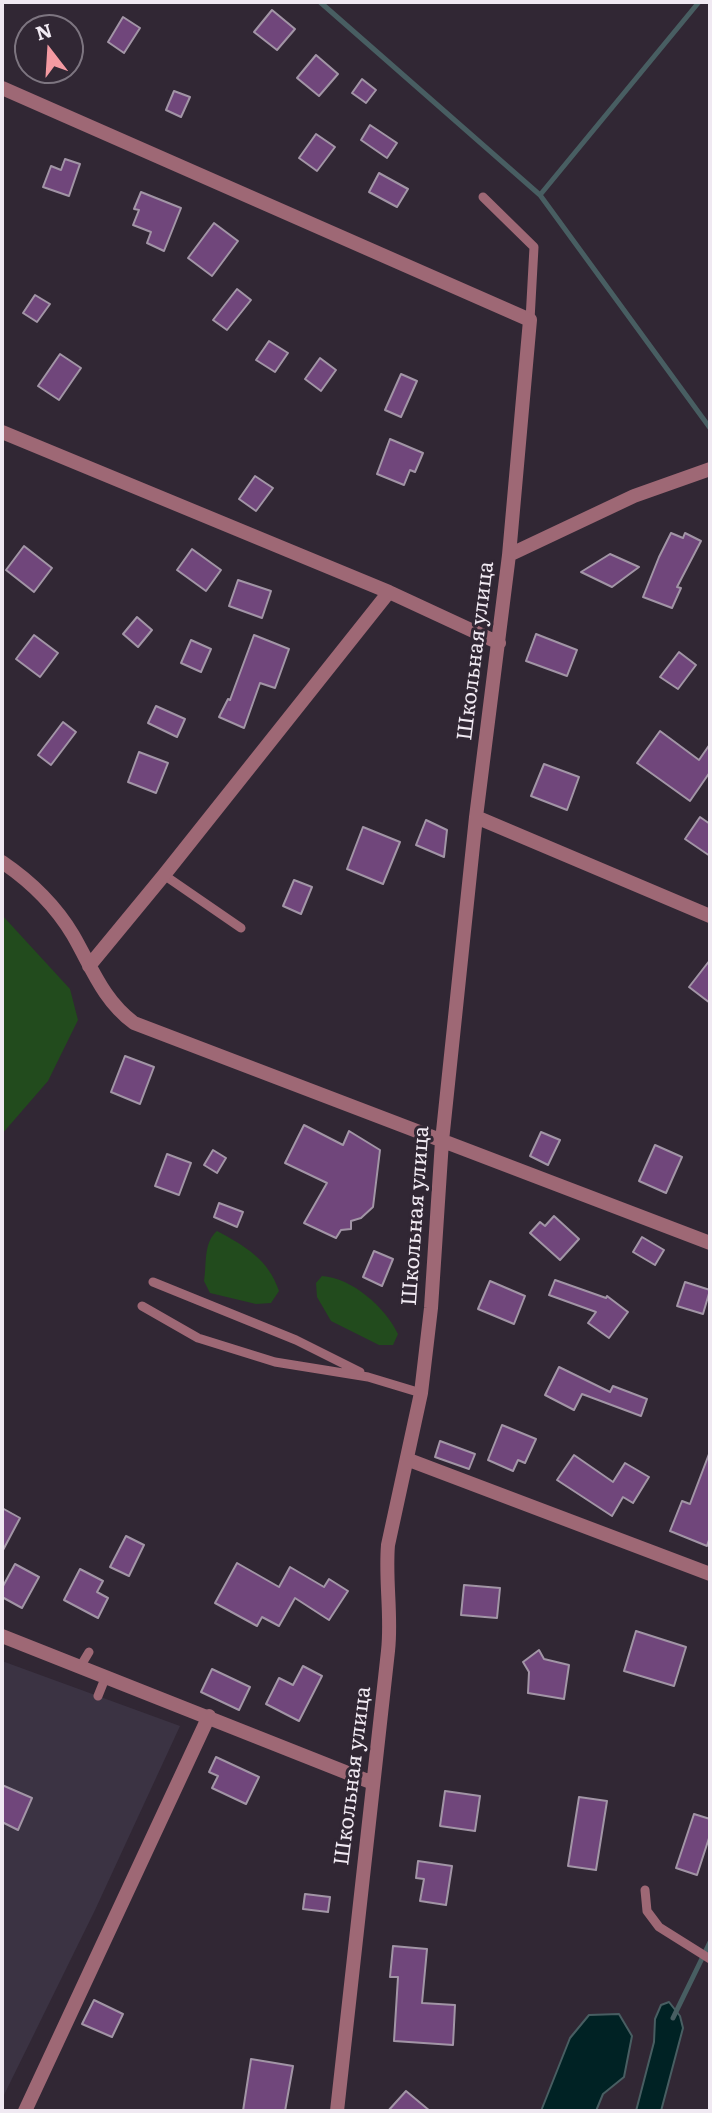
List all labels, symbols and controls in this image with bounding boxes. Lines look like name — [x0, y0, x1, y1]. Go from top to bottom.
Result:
north arrow — [14, 14, 84, 84]
text: N — [32, 15, 55, 47]
street label: Школьная улица — [453, 560, 499, 742]
street label: Школьная улица — [397, 1125, 435, 1307]
street label: Школьная улица — [330, 1685, 376, 1867]

